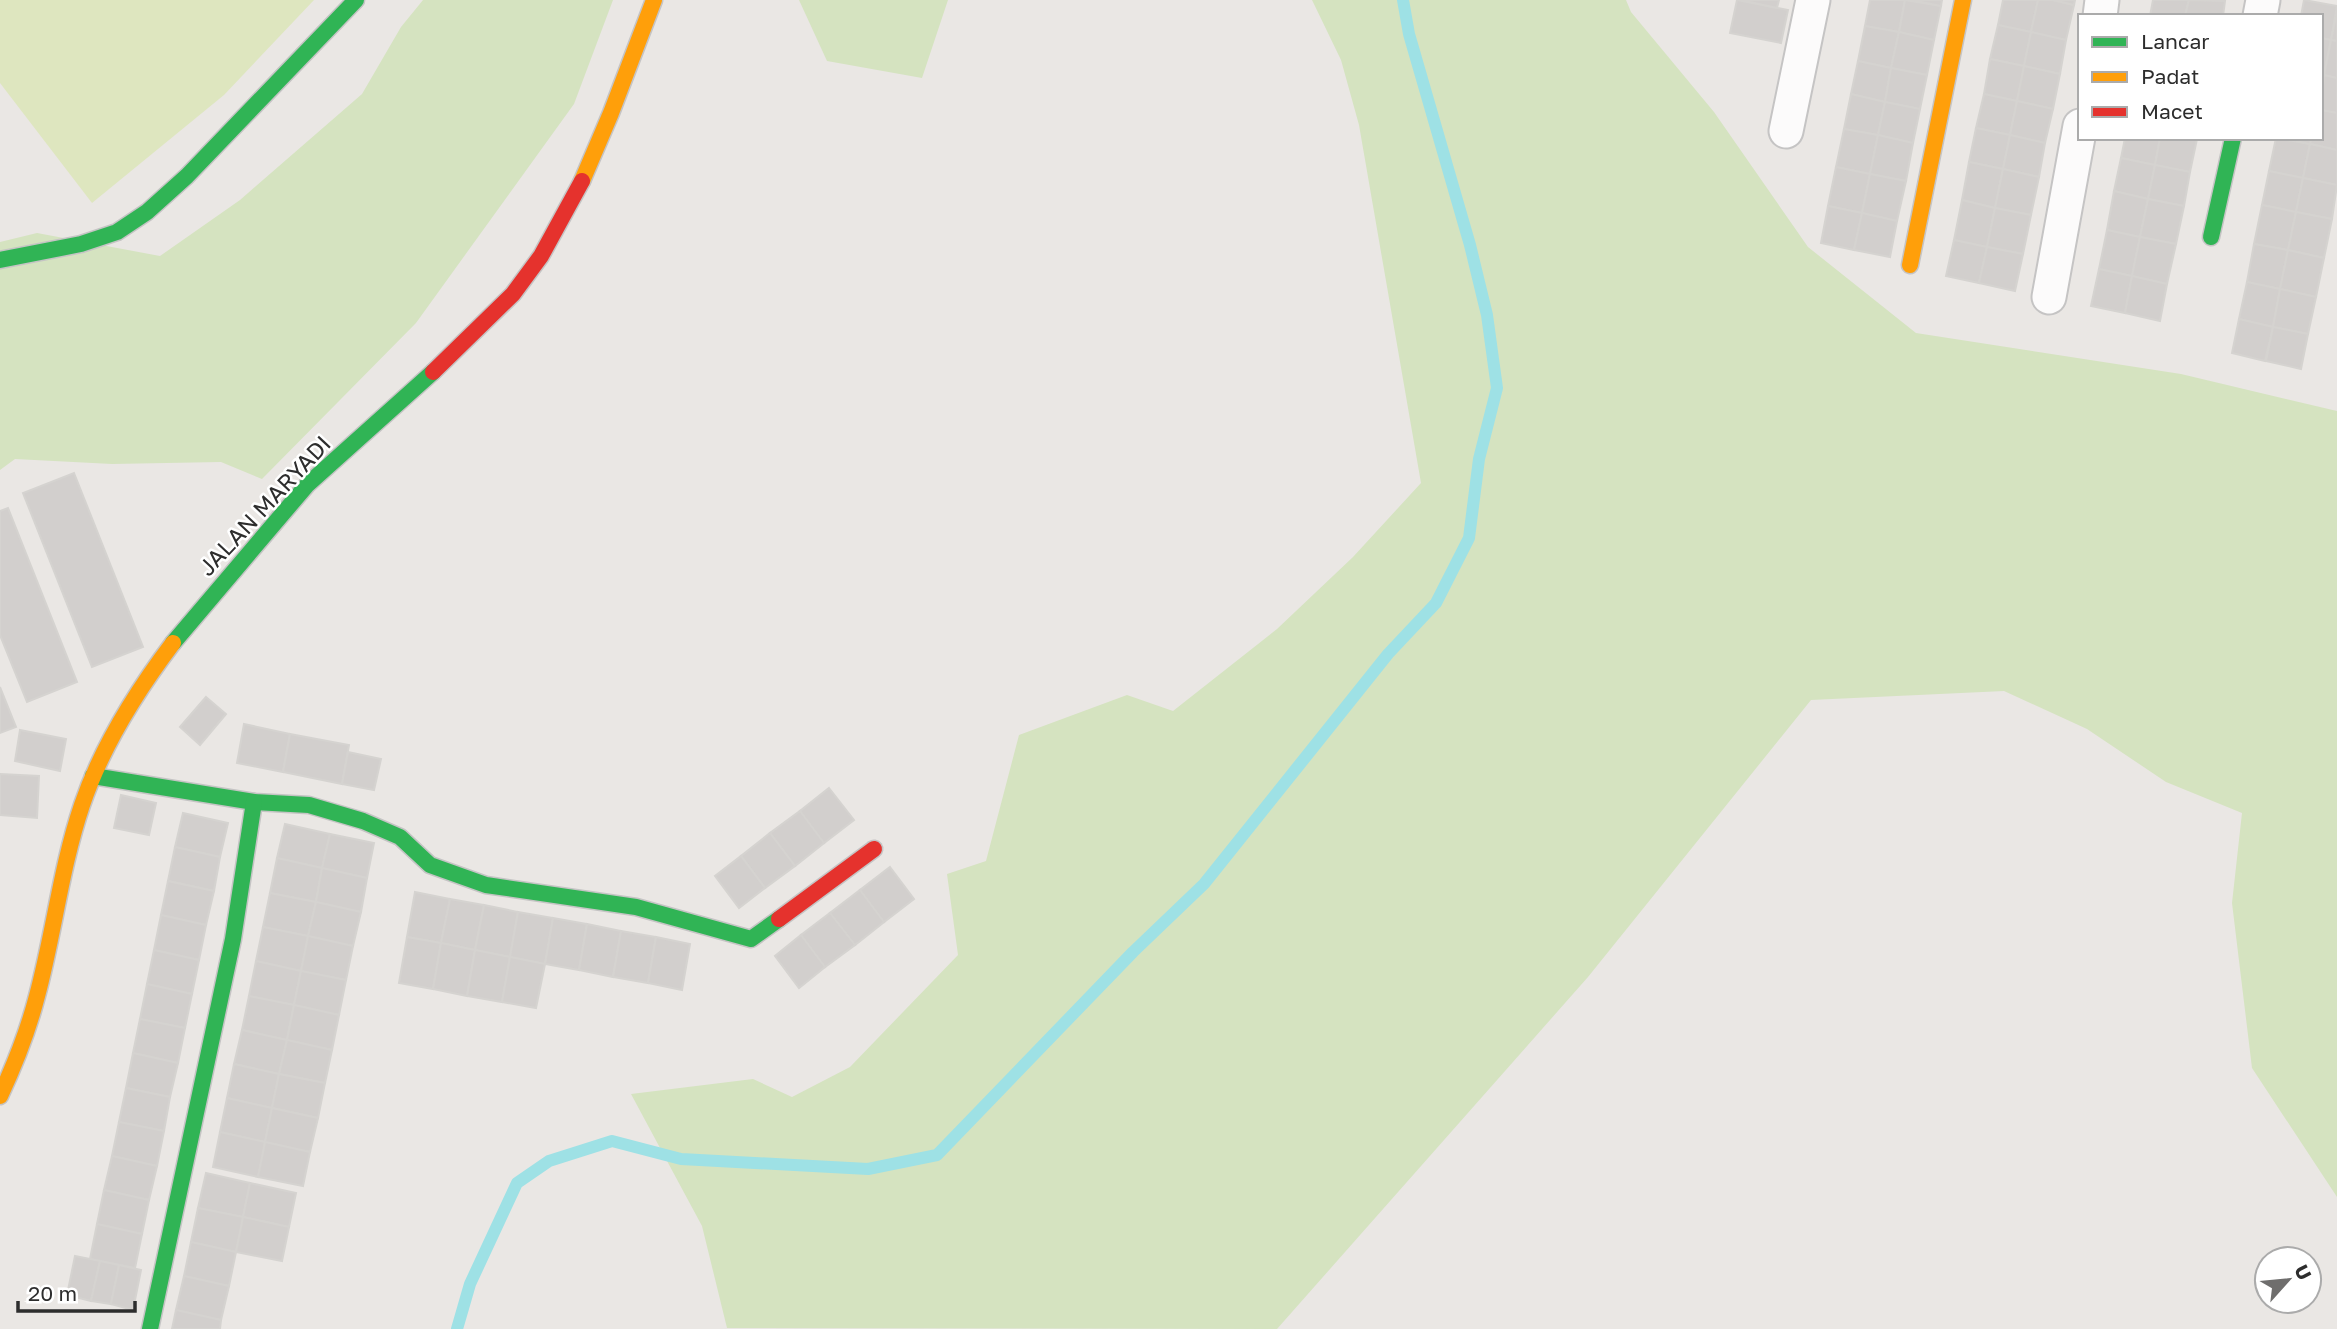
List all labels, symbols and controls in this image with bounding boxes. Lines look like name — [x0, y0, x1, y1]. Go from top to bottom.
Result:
legend — [2078, 14, 2323, 140]
text: Lancar — [2141, 28, 2209, 54]
text: Padat — [2141, 63, 2199, 89]
text: Macet — [2141, 98, 2203, 124]
street label: JALAN MARYADI — [192, 429, 336, 581]
north arrow — [2253, 1245, 2323, 1315]
text: U — [2290, 1261, 2317, 1283]
scale bar — [18, 1270, 135, 1314]
text: 20 m — [28, 1280, 77, 1306]

